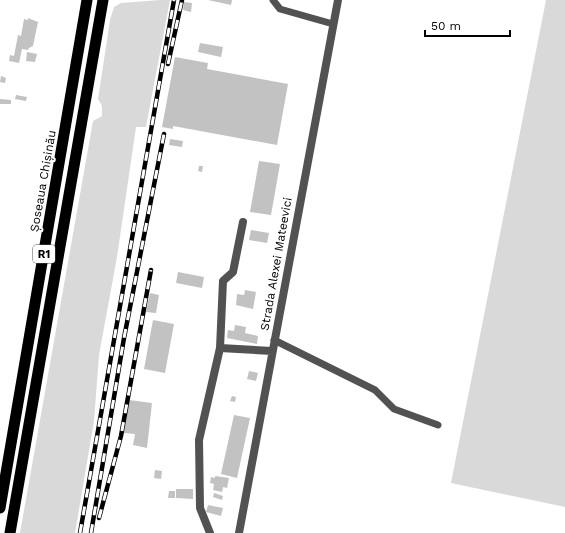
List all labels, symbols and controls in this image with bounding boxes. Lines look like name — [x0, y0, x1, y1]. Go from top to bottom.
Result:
scale bar — [425, 12, 510, 38]
text: 50 m — [431, 19, 461, 33]
street label: Șoseaua Chișinău — [27, 129, 59, 233]
street label: Strada Alexei Mateevici — [257, 196, 295, 332]
road number: R1 — [33, 245, 55, 263]

